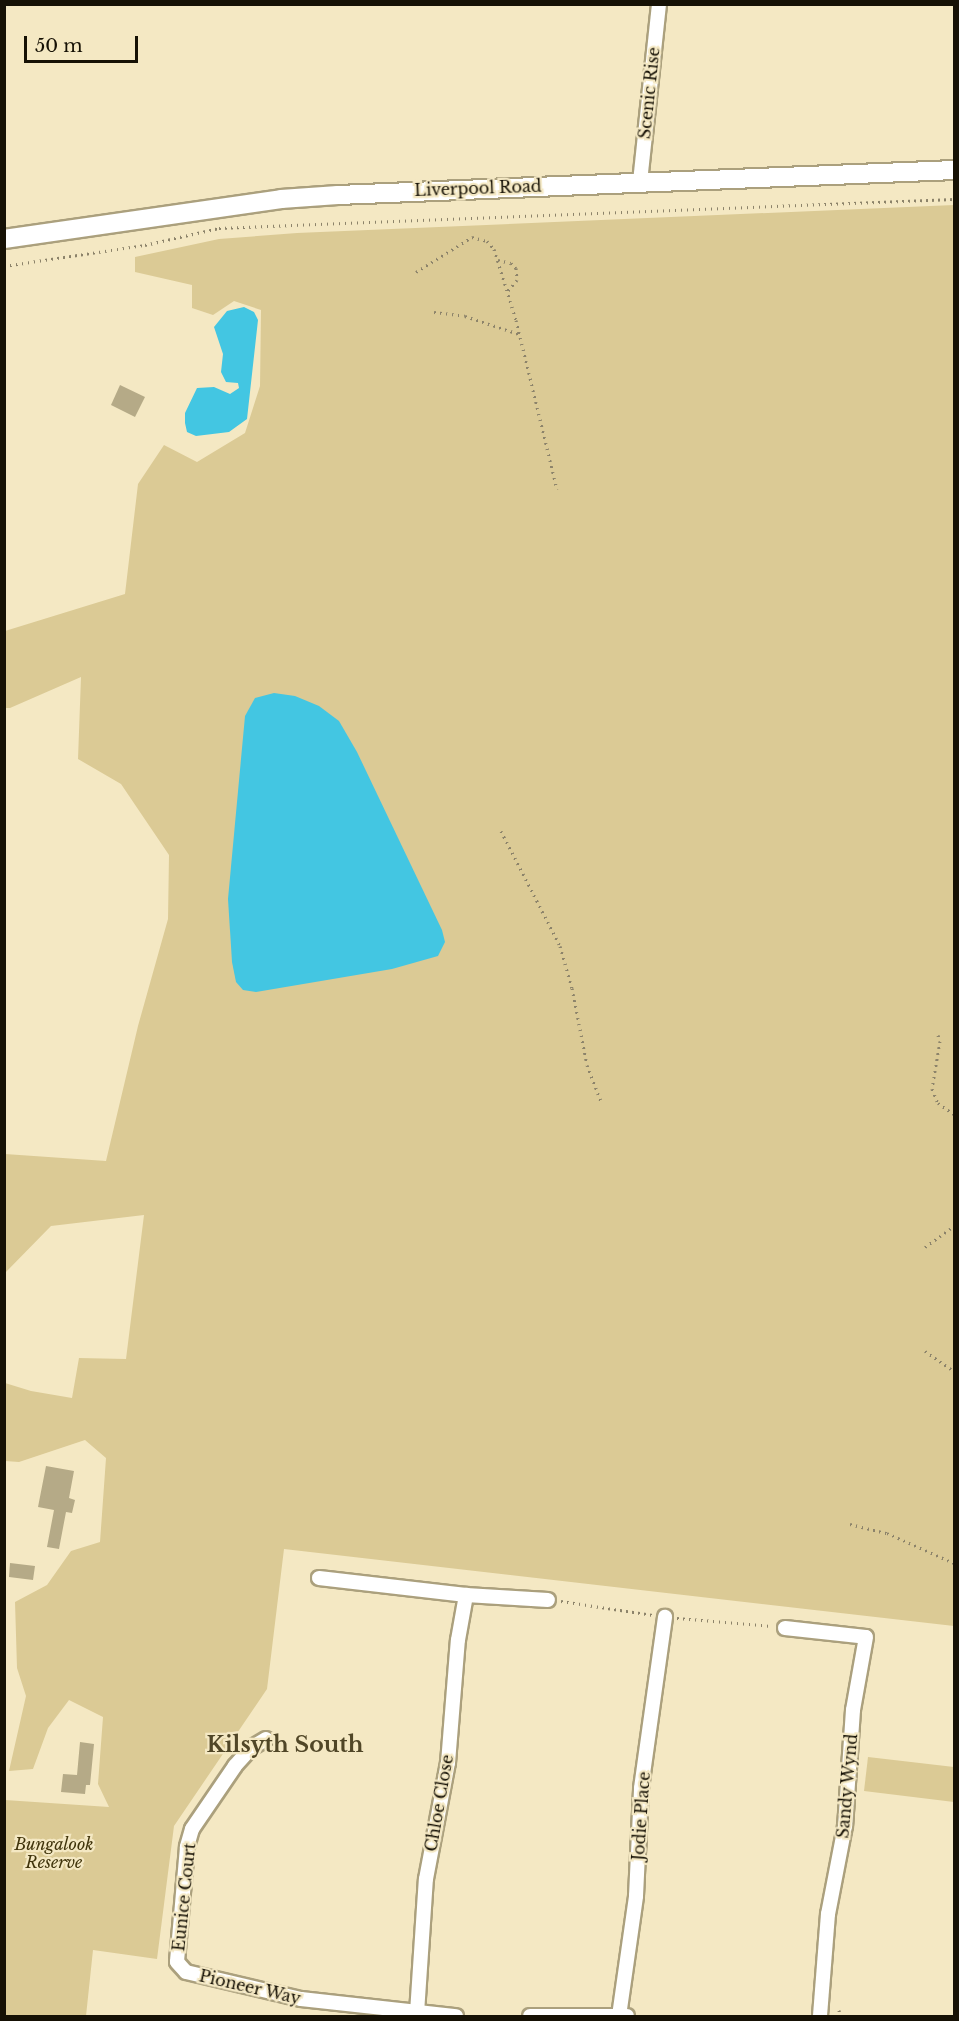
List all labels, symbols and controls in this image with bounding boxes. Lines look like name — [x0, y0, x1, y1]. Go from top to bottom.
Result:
scale bar — [27, 24, 141, 62]
text: 50 m — [35, 35, 83, 57]
street label: Scenic Rise — [635, 46, 663, 140]
street label: Liverpool Road — [414, 176, 542, 200]
district label: Kilsyth South — [207, 1732, 363, 1758]
street label: Sandy Wynd — [833, 1732, 861, 1840]
street label: Chloe Close — [421, 1753, 457, 1853]
street label: Jodie Place — [628, 1771, 654, 1861]
park label: Bungalook Reserve — [15, 1834, 93, 1872]
street label: Eunice Court — [169, 1842, 199, 1952]
street label: Pioneer Way — [197, 1966, 303, 2008]

